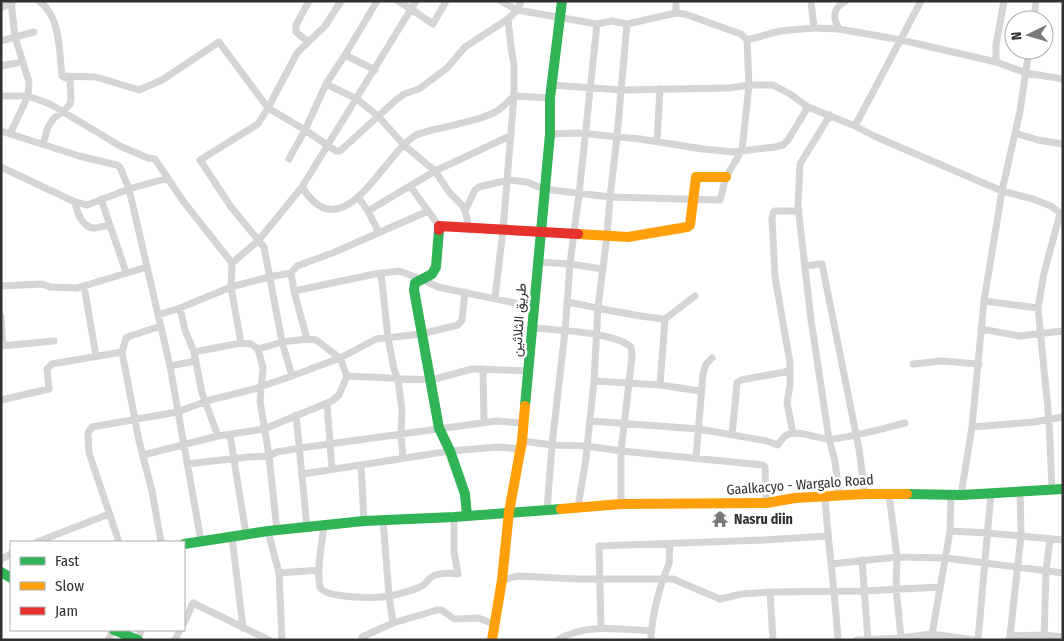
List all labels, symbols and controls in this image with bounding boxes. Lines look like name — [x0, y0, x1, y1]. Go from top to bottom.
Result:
north arrow — [1004, 10, 1054, 60]
text: N — [1008, 31, 1025, 41]
street label: طريق الثلاثين — [508, 282, 530, 358]
street label: Gaalkacyo - Wargalo Road — [726, 471, 874, 499]
temple icon: Nasru diin — [710, 509, 730, 529]
place label: Nasru diin — [734, 511, 793, 528]
legend — [10, 541, 185, 631]
text: Fast — [55, 552, 79, 570]
text: Slow — [55, 577, 84, 595]
text: Jam — [55, 602, 78, 620]

